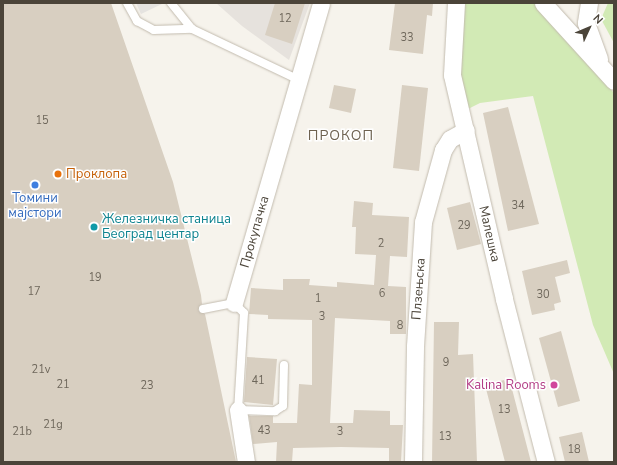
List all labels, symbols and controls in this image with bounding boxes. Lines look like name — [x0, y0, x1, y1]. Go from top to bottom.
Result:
north arrow — [569, 8, 609, 48]
text: N — [590, 11, 606, 27]
house number: 12 — [278, 12, 292, 26]
house number: 33 — [400, 31, 414, 45]
house number: 15 — [35, 114, 49, 128]
district label: ПРОКОП — [308, 128, 374, 144]
place label: Проклопа — [66, 166, 127, 182]
marker: Проклопа — [53, 169, 63, 179]
marker: Томини мајстори — [30, 180, 40, 190]
place label: Томини мајстори — [8, 191, 62, 222]
street label: Прокупачка — [237, 194, 273, 270]
house number: 34 — [511, 199, 525, 213]
street label: Малешка — [475, 205, 503, 263]
place label: Железничка станица Београд центар — [102, 212, 231, 243]
house number: 29 — [457, 219, 471, 233]
marker: Железничка станица Београд центар — [89, 222, 99, 232]
house number: 2 — [378, 237, 384, 251]
street label: Плзењска — [409, 257, 429, 321]
house number: 19 — [88, 271, 102, 285]
house number: 17 — [27, 285, 41, 299]
house number: 6 — [379, 287, 385, 301]
house number: 30 — [536, 288, 550, 302]
house number: 1 — [315, 292, 321, 306]
house number: 3 — [319, 310, 325, 324]
house number: 8 — [397, 319, 403, 333]
house number: 9 — [443, 356, 449, 370]
house number: 21v — [32, 363, 50, 377]
house number: 41 — [251, 374, 265, 388]
place label: Kalina Rooms — [466, 377, 546, 393]
house number: 21 — [56, 378, 70, 392]
house number: 23 — [140, 379, 154, 393]
marker: Kalina Rooms — [549, 380, 559, 390]
house number: 13 — [497, 403, 511, 417]
house number: 21g — [43, 418, 63, 432]
house number: 43 — [257, 424, 271, 438]
house number: 21b — [12, 425, 32, 439]
house number: 3 — [337, 425, 343, 439]
house number: 13 — [438, 430, 452, 444]
house number: 18 — [567, 443, 581, 457]

